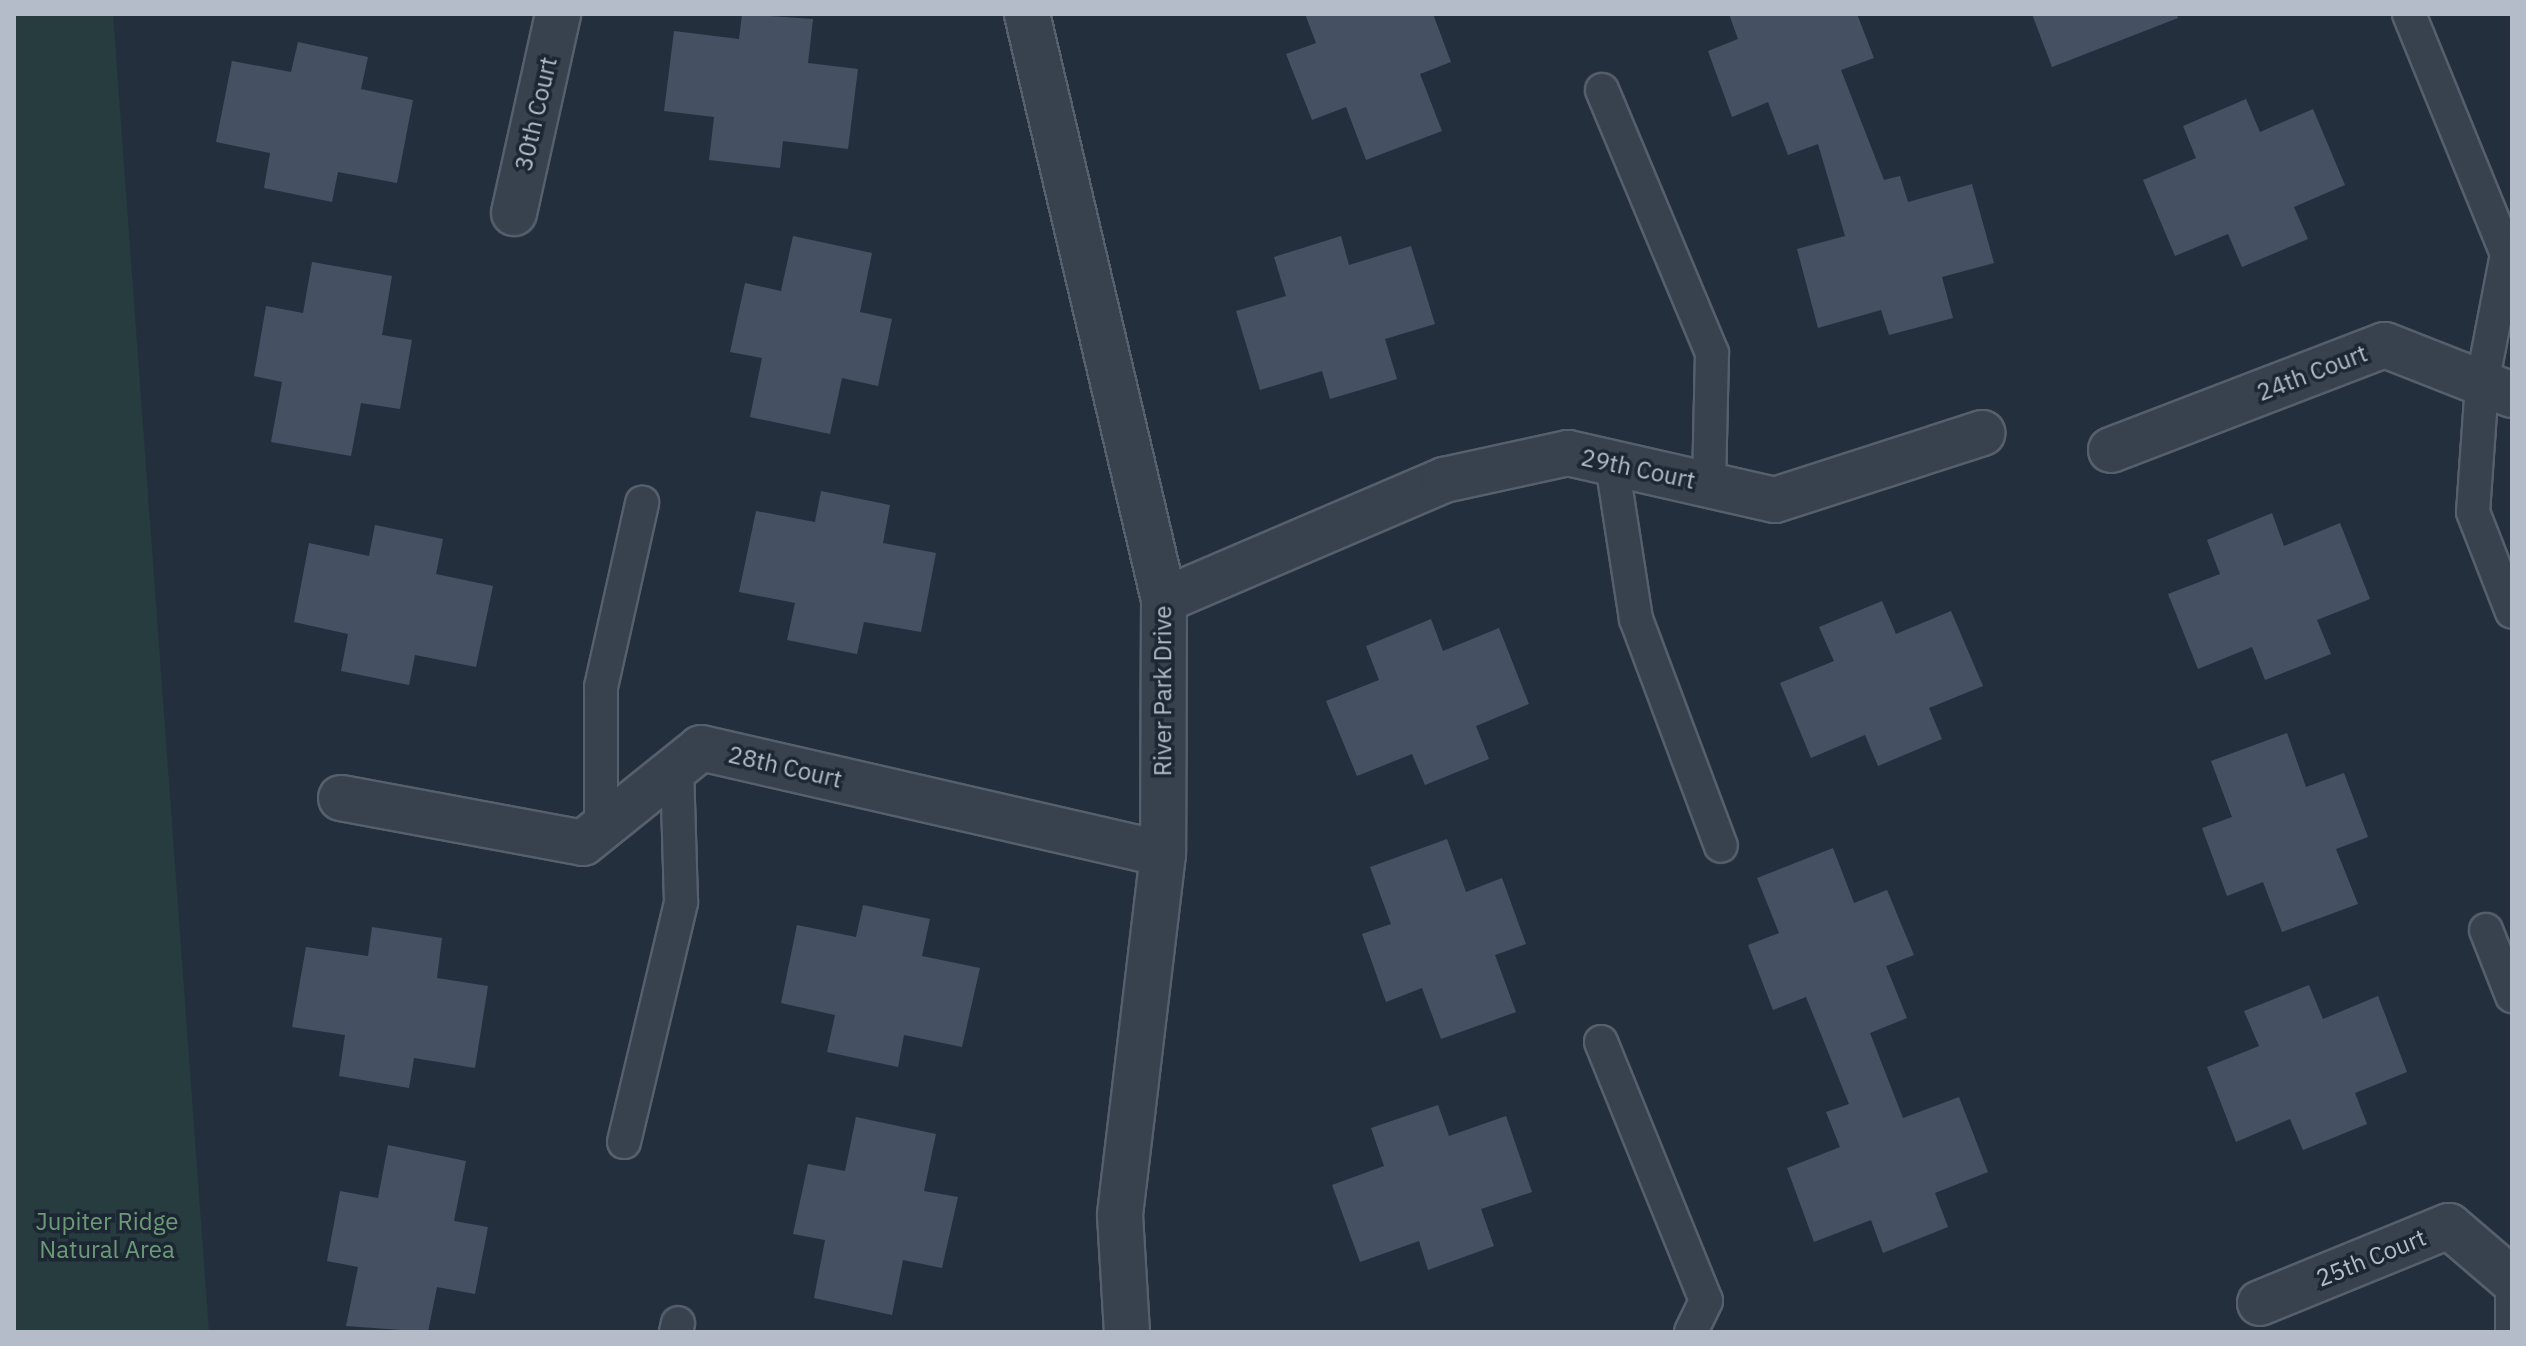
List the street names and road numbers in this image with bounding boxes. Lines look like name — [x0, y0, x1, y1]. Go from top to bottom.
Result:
street label: 30th Court — [509, 54, 563, 174]
street label: 24th Court — [2253, 339, 2371, 407]
street label: 29th Court — [1578, 443, 1698, 495]
street label: River Park Drive — [1149, 606, 1177, 776]
street label: 28th Court — [725, 740, 845, 794]
street label: 25th Court — [2312, 1223, 2430, 1293]

